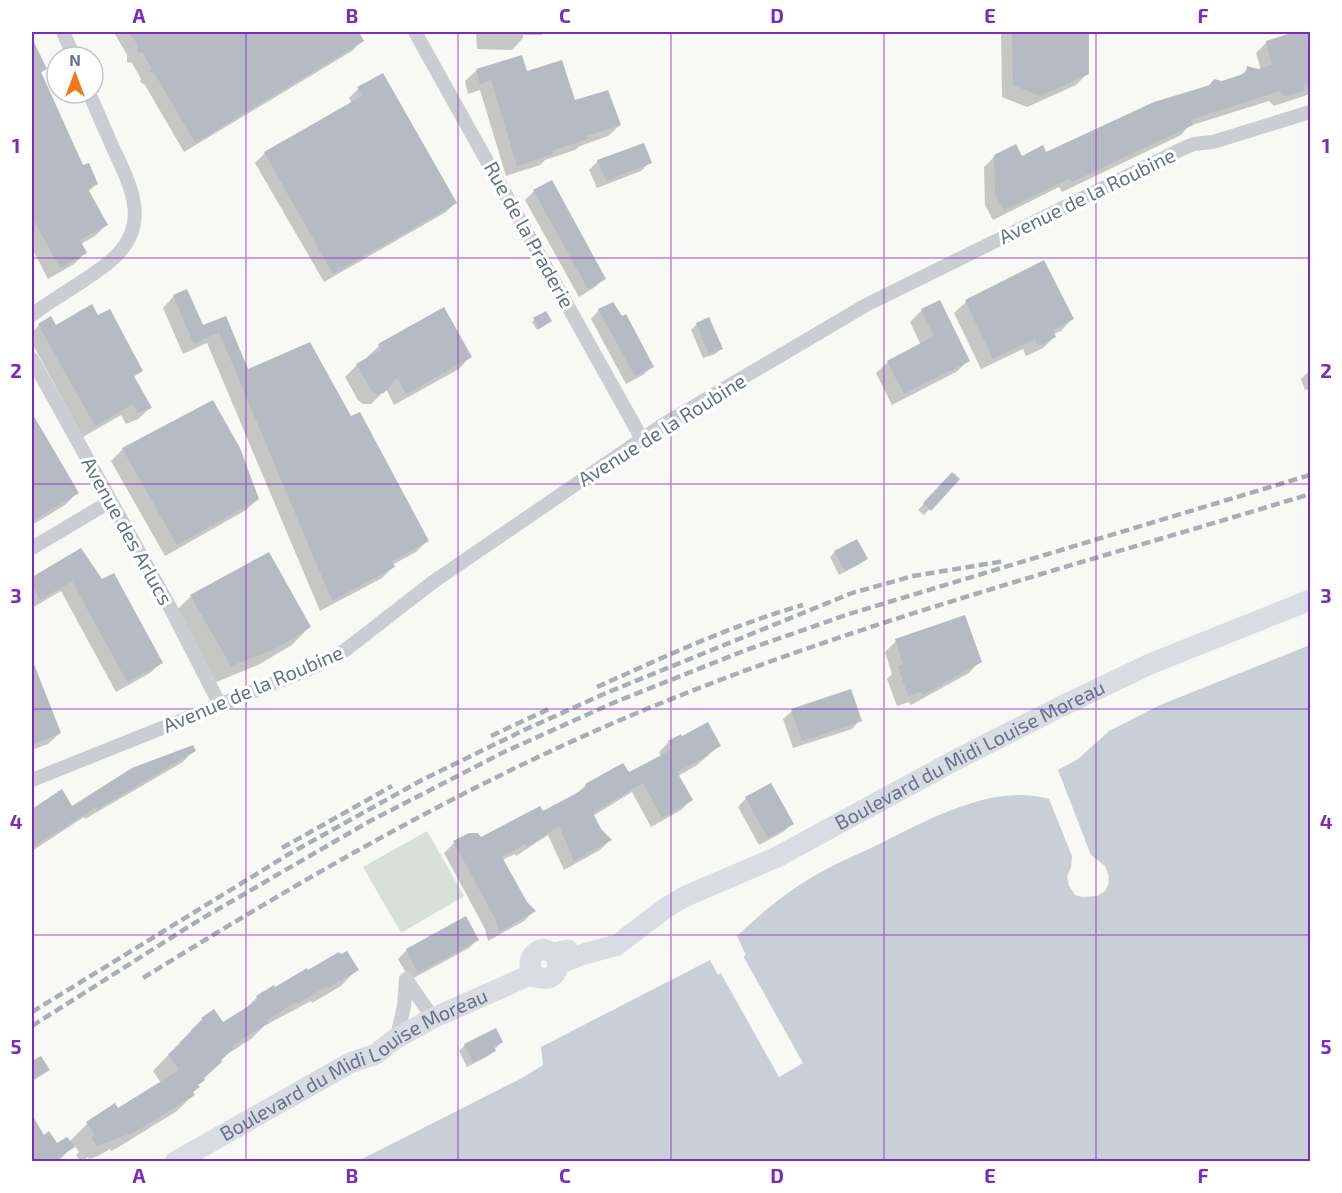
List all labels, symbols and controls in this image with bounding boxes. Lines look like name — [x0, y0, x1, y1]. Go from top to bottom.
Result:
text: A — [132, 3, 146, 27]
text: B — [346, 3, 358, 27]
text: C — [559, 3, 571, 27]
text: D — [770, 3, 784, 27]
text: E — [984, 3, 996, 27]
text: F — [1197, 3, 1209, 27]
north arrow — [45, 45, 105, 105]
text: N — [69, 50, 81, 69]
text: 1 — [12, 133, 20, 157]
text: 1 — [1322, 133, 1330, 157]
street label: Avenue de la Roubine — [994, 142, 1179, 248]
street label: Rue de la Praderie — [480, 157, 580, 312]
text: 2 — [10, 358, 22, 382]
text: 2 — [1320, 358, 1332, 382]
street label: Avenue de la Roubine — [573, 368, 750, 491]
street label: Avenue des Arlucs — [77, 452, 179, 609]
text: 3 — [10, 583, 22, 607]
text: 3 — [1320, 583, 1332, 607]
street label: Avenue de la Roubine — [159, 639, 346, 737]
street label: Boulevard du Midi Louise Moreau — [830, 674, 1108, 834]
text: 4 — [10, 809, 23, 833]
text: 4 — [1320, 809, 1333, 833]
street label: Boulevard du Midi Louise Moreau — [215, 983, 491, 1145]
text: 5 — [10, 1034, 22, 1058]
text: 5 — [1320, 1034, 1332, 1058]
text: A — [132, 1163, 146, 1187]
text: B — [346, 1163, 358, 1187]
text: C — [559, 1163, 571, 1187]
text: D — [770, 1163, 784, 1187]
text: E — [984, 1163, 996, 1187]
text: F — [1197, 1163, 1209, 1187]

